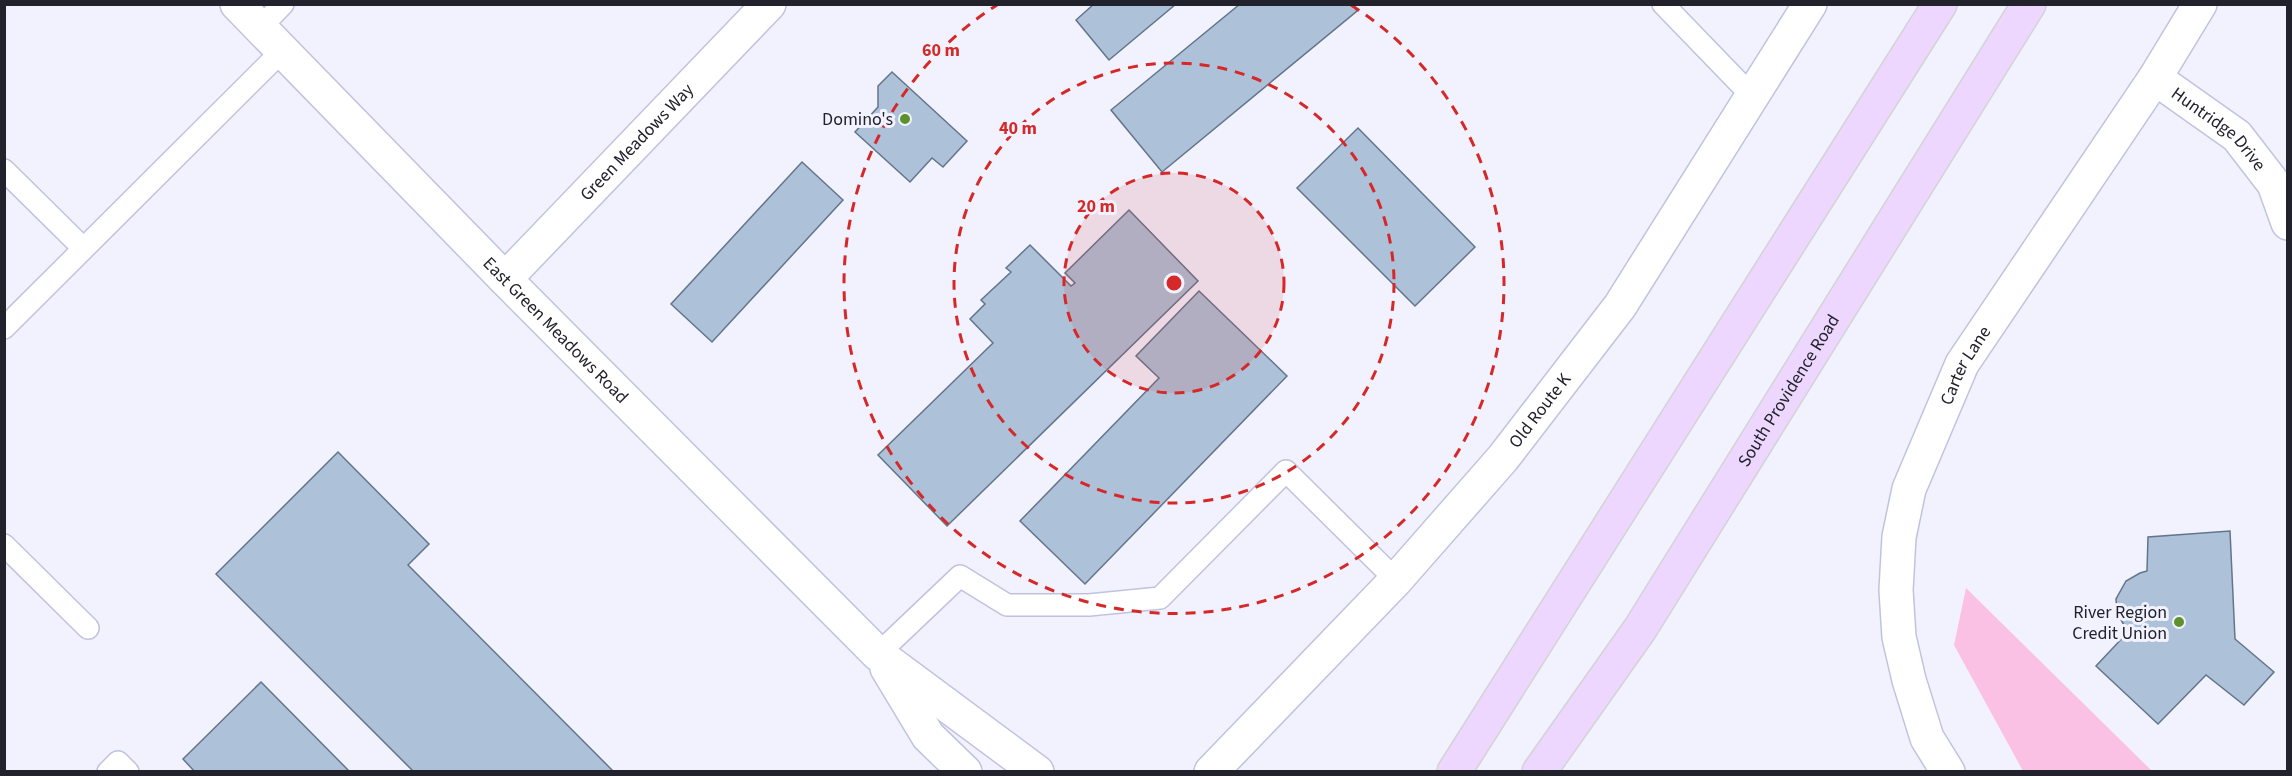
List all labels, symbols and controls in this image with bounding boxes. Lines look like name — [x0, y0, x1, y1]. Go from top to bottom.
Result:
text: 60 m — [922, 38, 960, 63]
street label: Green Meadows Way — [574, 77, 700, 207]
street label: Huntridge Drive — [2166, 81, 2271, 176]
place label: Domino's — [822, 107, 893, 132]
marker: Domino's — [898, 112, 912, 126]
text: 40 m — [999, 116, 1037, 141]
text: 20 m — [1077, 194, 1115, 219]
street label: East Green Meadows Road — [477, 252, 634, 409]
centre of rings — [1164, 273, 1184, 293]
street label: South Providence Road — [1732, 310, 1846, 472]
street label: Carter Lane — [1934, 321, 1997, 409]
street label: Old Route K — [1503, 368, 1577, 453]
place label: River Region Credit Union — [2072, 600, 2167, 646]
marker: River Region Credit Union — [2172, 615, 2186, 629]

